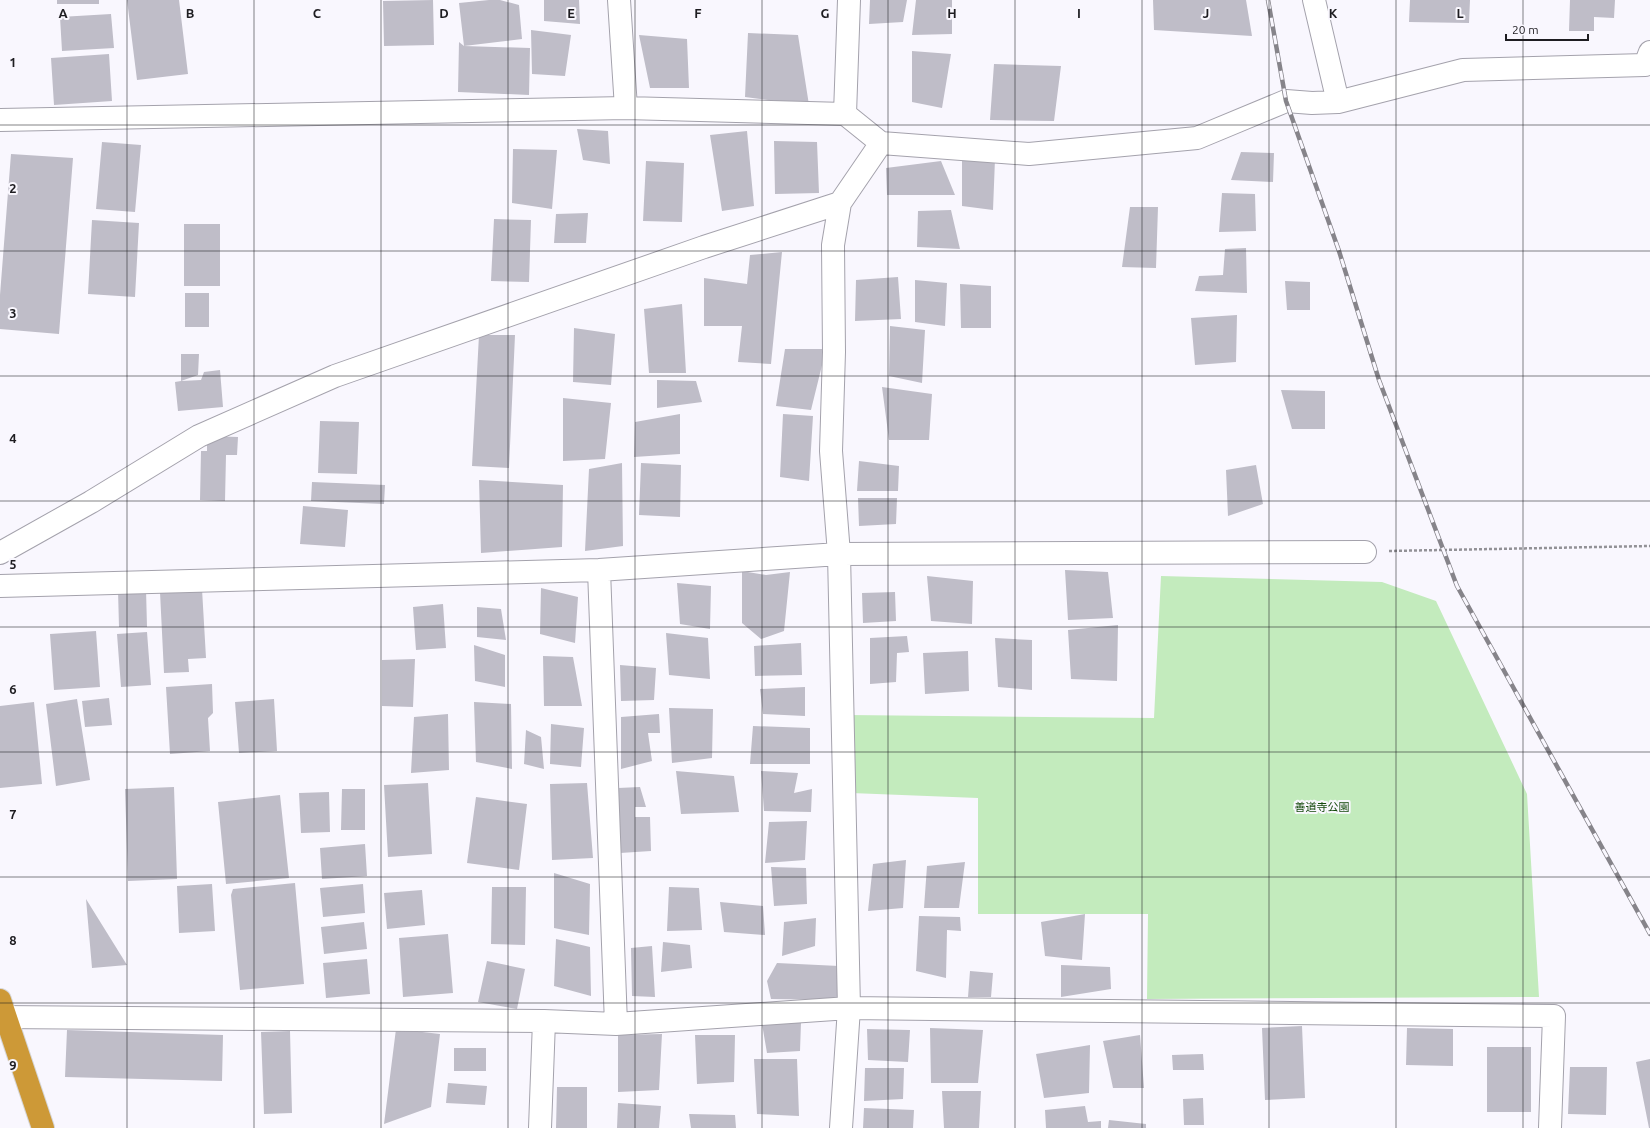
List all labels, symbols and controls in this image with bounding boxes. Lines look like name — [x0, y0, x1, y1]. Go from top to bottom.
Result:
text: A — [58, 6, 68, 20]
text: B — [186, 6, 195, 20]
text: C — [313, 6, 322, 20]
text: D — [439, 6, 449, 20]
text: E — [567, 6, 575, 20]
text: F — [694, 6, 702, 20]
text: G — [821, 6, 830, 20]
text: H — [947, 6, 957, 20]
text: I — [1077, 6, 1081, 20]
text: J — [1203, 6, 1209, 20]
text: K — [1329, 6, 1338, 20]
text: L — [1456, 6, 1464, 20]
scale bar — [1506, 16, 1588, 42]
text: 20 m — [1512, 23, 1539, 36]
text: 1 — [9, 55, 17, 69]
text: 2 — [9, 181, 17, 195]
text: 3 — [9, 306, 17, 320]
text: 4 — [9, 431, 17, 445]
text: 5 — [9, 557, 17, 571]
text: 6 — [9, 682, 17, 696]
park label: 善道寺公園 — [1295, 801, 1350, 813]
text: 7 — [9, 807, 17, 821]
text: 8 — [9, 933, 17, 947]
text: 9 — [9, 1058, 17, 1072]

